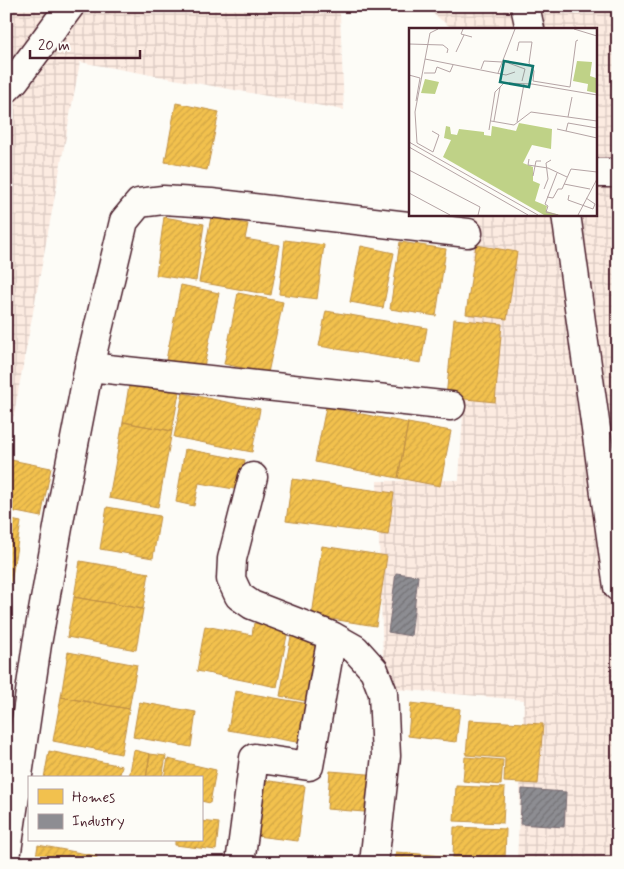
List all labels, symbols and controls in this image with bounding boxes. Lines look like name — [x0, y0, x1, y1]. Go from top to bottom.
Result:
scale bar — [30, 28, 140, 60]
inset map — [409, 28, 596, 215]
text: 20 m — [38, 36, 70, 56]
legend — [28, 776, 202, 842]
text: Homes — [72, 788, 115, 808]
text: Industry — [72, 812, 125, 832]

